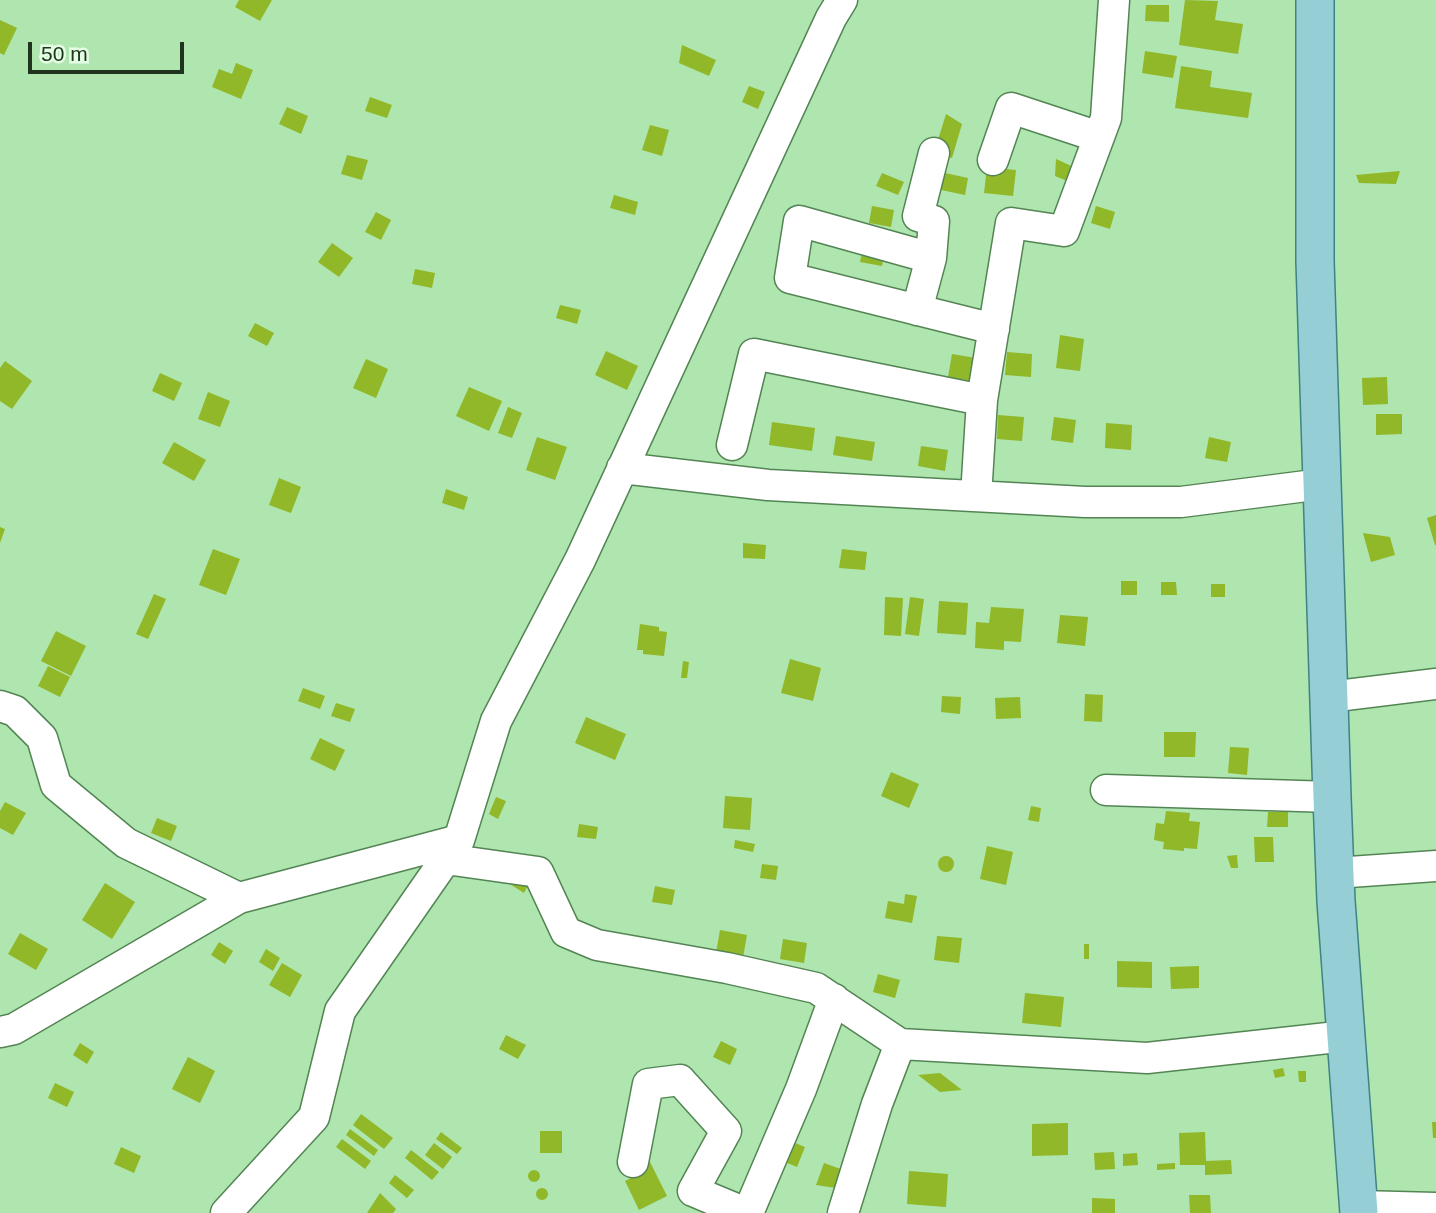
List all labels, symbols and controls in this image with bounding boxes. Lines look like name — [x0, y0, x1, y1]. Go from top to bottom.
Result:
scale bar — [32, 28, 187, 72]
text: 50 m — [41, 42, 88, 65]

